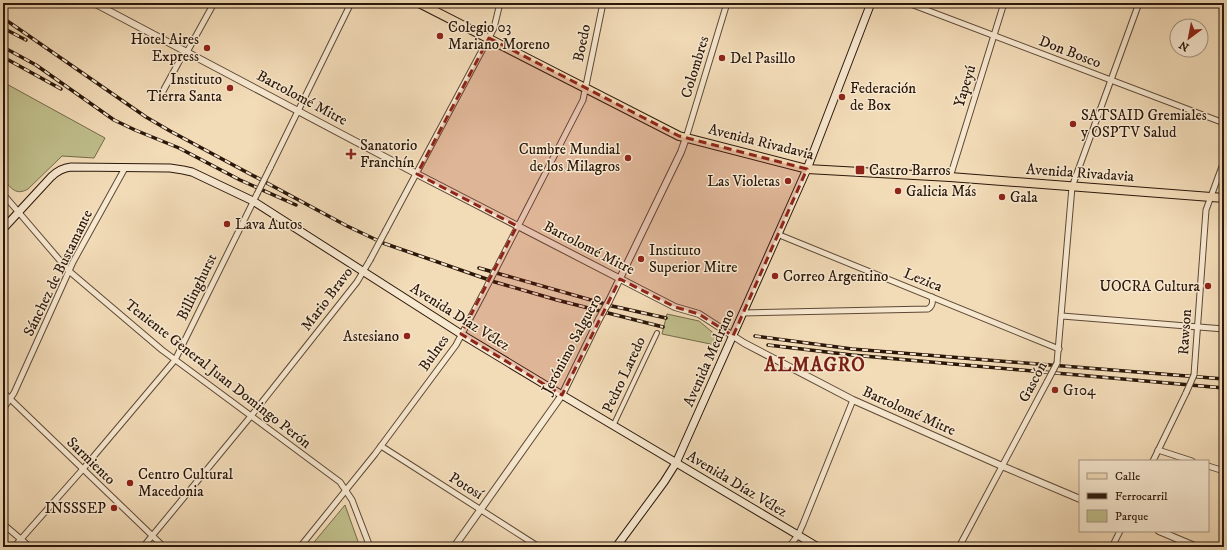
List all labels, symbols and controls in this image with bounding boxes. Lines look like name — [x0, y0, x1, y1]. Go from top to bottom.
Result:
place label: Colegio 03 Mariano Moreno — [448, 18, 550, 54]
north arrow — [1169, 18, 1209, 58]
street label: Boedo — [569, 23, 595, 63]
place label: Hotel Aires Express — [130, 30, 199, 66]
marker: Colegio 03 Mariano Moreno — [435, 31, 445, 41]
street label: Don Bosco — [1036, 31, 1104, 73]
street label: Colombres — [677, 34, 713, 100]
text: N — [1177, 37, 1192, 54]
marker: Hotel Aires Express — [202, 43, 212, 53]
place label: Del Pasillo — [730, 49, 795, 68]
marker: Del Pasillo — [717, 53, 727, 63]
street label: Yapeyú — [950, 63, 980, 109]
street label: Bartolomé Mitre — [253, 66, 351, 130]
place label: Instituto Tierra Santa — [147, 70, 223, 106]
place label: Federación de Box — [850, 79, 916, 115]
marker: Instituto Tierra Santa — [225, 83, 235, 93]
marker: Federación de Box — [837, 92, 847, 102]
place label: SATSAID Gremiales y OSPTV Salud — [1081, 106, 1207, 142]
marker: SATSAID Gremiales y OSPTV Salud — [1068, 119, 1078, 129]
street label: Avenida Rivadavia — [706, 120, 816, 164]
place label: Sanatorio Franchín — [360, 136, 417, 172]
place label: Cumbre Mundial de los Milagros — [519, 140, 620, 176]
marker: Sanatorio Franchín — [345, 148, 357, 160]
marker: Cumbre Mundial de los Milagros — [623, 153, 633, 163]
street label: Avenida Rivadavia — [1025, 160, 1135, 186]
place label: Castro Barros — [869, 161, 951, 180]
marker: Castro Barros — [854, 164, 866, 176]
place label: Las Violetas — [707, 172, 780, 191]
marker: Las Violetas — [783, 176, 793, 186]
place label: Galicia Más — [906, 182, 976, 201]
marker: Galicia Más — [893, 186, 903, 196]
place label: Gala — [1010, 188, 1038, 207]
marker: Gala — [997, 192, 1007, 202]
street label: Sánchez de Bustamante — [19, 207, 97, 339]
place label: Lava Autos — [235, 215, 302, 234]
street label: Bartolomé Mitre — [540, 217, 638, 279]
marker: Lava Autos — [222, 219, 232, 229]
place label: Instituto Superior Mitre — [649, 241, 737, 277]
street label: Billinghurst — [173, 250, 221, 323]
marker: Instituto Superior Mitre — [636, 254, 646, 264]
street label: Mario Bravo — [297, 263, 357, 335]
street label: Lezica — [901, 264, 946, 297]
place label: Correo Argentino — [783, 267, 888, 286]
marker: Correo Argentino — [770, 271, 780, 281]
place label: UOCRA Cultura — [1100, 277, 1201, 296]
street label: Avenida Díaz Vélez — [407, 279, 514, 356]
marker: UOCRA Cultura — [1203, 281, 1213, 291]
street label: Jerónimo Salguero — [537, 291, 606, 399]
street label: Teniente General Juan Domingo Perón — [121, 295, 315, 453]
street label: Avenida Medrano — [679, 306, 739, 410]
street label: Rawson — [1174, 308, 1196, 356]
place label: Astesiano — [343, 327, 399, 346]
marker: Astesiano — [402, 331, 412, 341]
street label: Bulnes — [415, 331, 453, 375]
street label: Pedro Laredo — [598, 334, 650, 416]
district label: ALMAGRO — [763, 354, 866, 377]
street label: Gascón — [1014, 358, 1052, 406]
place label: G104 — [1063, 381, 1096, 400]
street label: Bartolomé Mitre — [859, 382, 959, 440]
marker: G104 — [1050, 385, 1060, 395]
street label: Sarmiento — [62, 433, 120, 489]
street label: Avenida Díaz Vélez — [683, 446, 791, 522]
legend — [1079, 460, 1209, 532]
place label: Centro Cultural Macedonia — [138, 465, 234, 501]
street label: Potosí — [445, 468, 488, 504]
text: Calle — [1115, 469, 1140, 484]
marker: Centro Cultural Macedonia — [125, 478, 135, 488]
text: Ferrocarril — [1115, 489, 1168, 504]
place label: INSSSEP — [45, 499, 106, 518]
marker: INSSSEP — [109, 503, 119, 513]
text: Parque — [1115, 509, 1148, 524]

